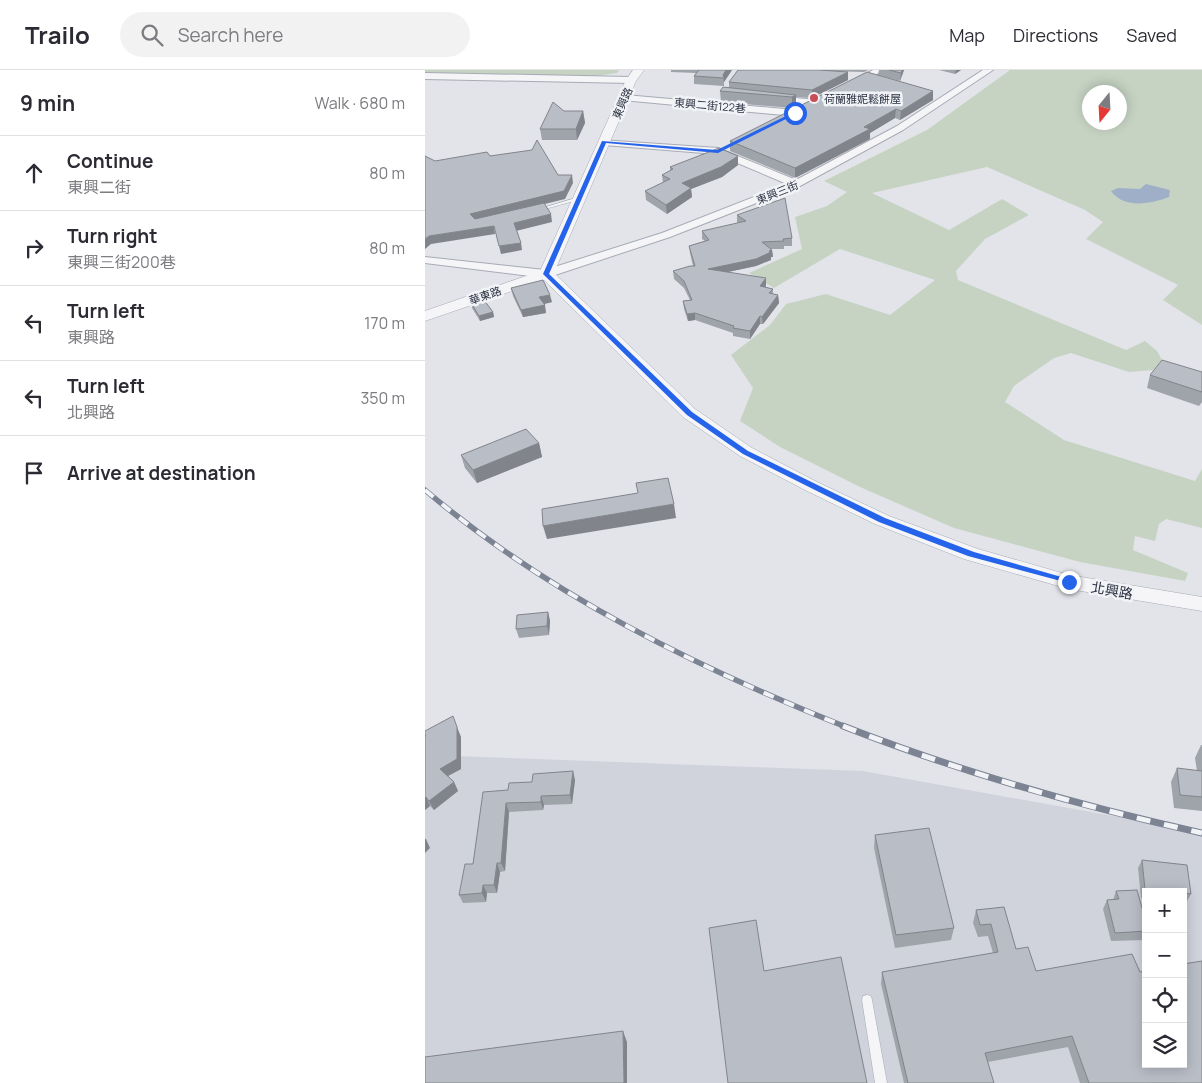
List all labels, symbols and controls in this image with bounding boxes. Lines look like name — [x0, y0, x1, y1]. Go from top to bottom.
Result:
search box — [120, 12, 470, 57]
text: Trailo — [25, 18, 90, 51]
icon: search — [138, 21, 166, 49]
text: Search here — [178, 22, 283, 48]
text: Map — [949, 23, 985, 47]
text: Directions — [1013, 23, 1098, 47]
text: Saved — [1126, 23, 1177, 47]
street label: 東興路 — [608, 85, 636, 121]
north arrow — [1082, 85, 1127, 130]
text: 9 min — [20, 89, 75, 117]
place label: 荷蘭雅妮鬆餅屋 — [824, 91, 901, 106]
text: Walk · 680 m — [314, 92, 405, 114]
marker: 荷蘭雅妮鬆餅屋 — [808, 92, 820, 104]
street label: 東興二街122巷 — [674, 94, 746, 116]
route start — [784, 102, 807, 125]
text: Continue — [67, 148, 153, 174]
icon: ahead — [20, 159, 48, 187]
text: 80 m — [369, 162, 405, 184]
text: 東興二街 — [67, 176, 131, 198]
street label: 東興三街 — [754, 177, 800, 207]
text: Turn right — [67, 223, 157, 249]
icon: right — [20, 234, 48, 262]
text: 80 m — [369, 237, 405, 259]
text: 東興三街200巷 — [67, 251, 176, 273]
street label: 華東路 — [467, 283, 503, 307]
text: Turn left — [67, 298, 145, 324]
icon: left — [20, 309, 48, 337]
text: 170 m — [364, 312, 405, 334]
text: 東興路 — [67, 326, 115, 348]
text: Turn left — [67, 373, 145, 399]
icon: left — [20, 384, 48, 412]
text: 350 m — [360, 387, 405, 409]
text: 北興路 — [67, 401, 115, 423]
icon: arrive — [20, 459, 48, 487]
text: Arrive at destination — [67, 460, 256, 486]
route end — [1058, 571, 1081, 594]
street label: 北興路 — [1090, 577, 1134, 603]
map controls — [1142, 888, 1187, 1068]
button: + — [1142, 888, 1187, 933]
button: − — [1142, 933, 1187, 978]
button: locate — [1142, 978, 1187, 1023]
button: layers — [1142, 1023, 1187, 1068]

